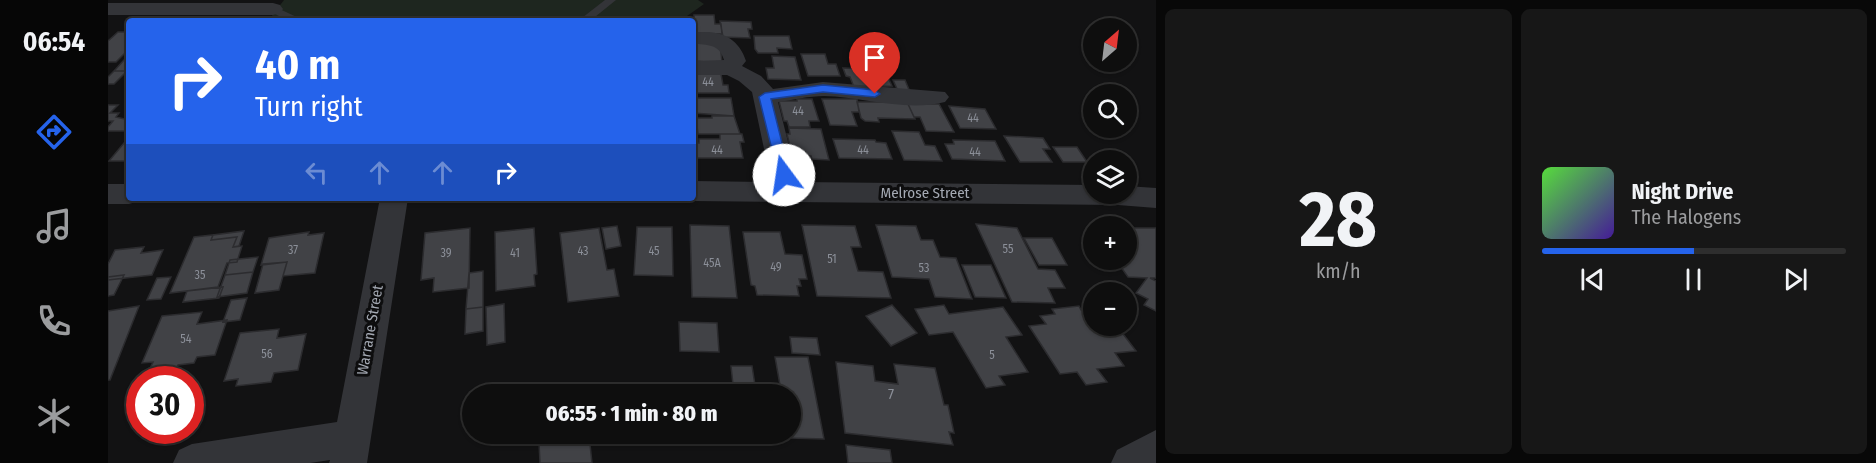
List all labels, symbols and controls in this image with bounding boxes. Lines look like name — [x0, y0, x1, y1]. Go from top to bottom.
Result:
north arrow — [1083, 18, 1137, 72]
map controls — [1083, 18, 1137, 336]
text: 06:54 — [23, 26, 85, 58]
pin — [849, 32, 900, 94]
text: 40 m — [255, 40, 340, 90]
icon: arrive — [858, 41, 891, 74]
icon: right — [156, 42, 234, 120]
house number: 44 — [702, 75, 714, 89]
button: search — [1083, 84, 1137, 138]
text: Turn right — [255, 91, 363, 123]
house number: 44 — [792, 104, 804, 118]
icon: directions — [33, 111, 75, 153]
house number: 44 — [967, 111, 979, 125]
house number: 44 — [711, 143, 723, 157]
position arrow — [752, 143, 816, 207]
house number: 44 — [857, 143, 869, 157]
house number: 44 — [969, 145, 981, 159]
button: layers — [1083, 150, 1137, 204]
icon: left — [300, 156, 333, 189]
icon: ahead — [363, 156, 396, 189]
icon: ahead — [426, 156, 459, 189]
icon: right — [489, 156, 522, 189]
text: 28 — [1300, 173, 1377, 267]
text: Night Drive — [1632, 178, 1733, 205]
street label: Melrose Street — [881, 184, 970, 202]
icon: music — [33, 205, 75, 247]
text: The Halogens — [1632, 205, 1741, 229]
button: + — [1083, 216, 1137, 270]
house number: 55 — [1003, 242, 1014, 256]
house number: 37 — [288, 243, 298, 257]
house number: 43 — [577, 244, 589, 258]
house number: 45 — [648, 244, 660, 258]
house number: 39 — [440, 246, 452, 260]
house number: 41 — [510, 246, 520, 260]
house number: 51 — [827, 252, 837, 266]
house number: 45A — [703, 256, 721, 270]
text: km/h — [1316, 259, 1361, 283]
house number: 49 — [770, 260, 782, 274]
house number: 53 — [919, 261, 929, 275]
icon: previous — [1576, 263, 1609, 296]
icon: pause — [1677, 263, 1710, 296]
icon: next — [1779, 263, 1812, 296]
house number: 35 — [195, 268, 206, 282]
button: − — [1083, 282, 1137, 336]
street label: Warrane Street — [353, 283, 387, 376]
icon: phone — [33, 300, 75, 342]
house number: 54 — [180, 332, 192, 346]
house number: 56 — [261, 347, 273, 361]
house number: 5 — [989, 348, 995, 362]
speed limit sign: 30 — [126, 366, 204, 444]
house number: 7 — [888, 385, 894, 403]
icon: climate — [33, 395, 75, 437]
text: 06:55 · 1 min · 80 m — [546, 400, 717, 427]

